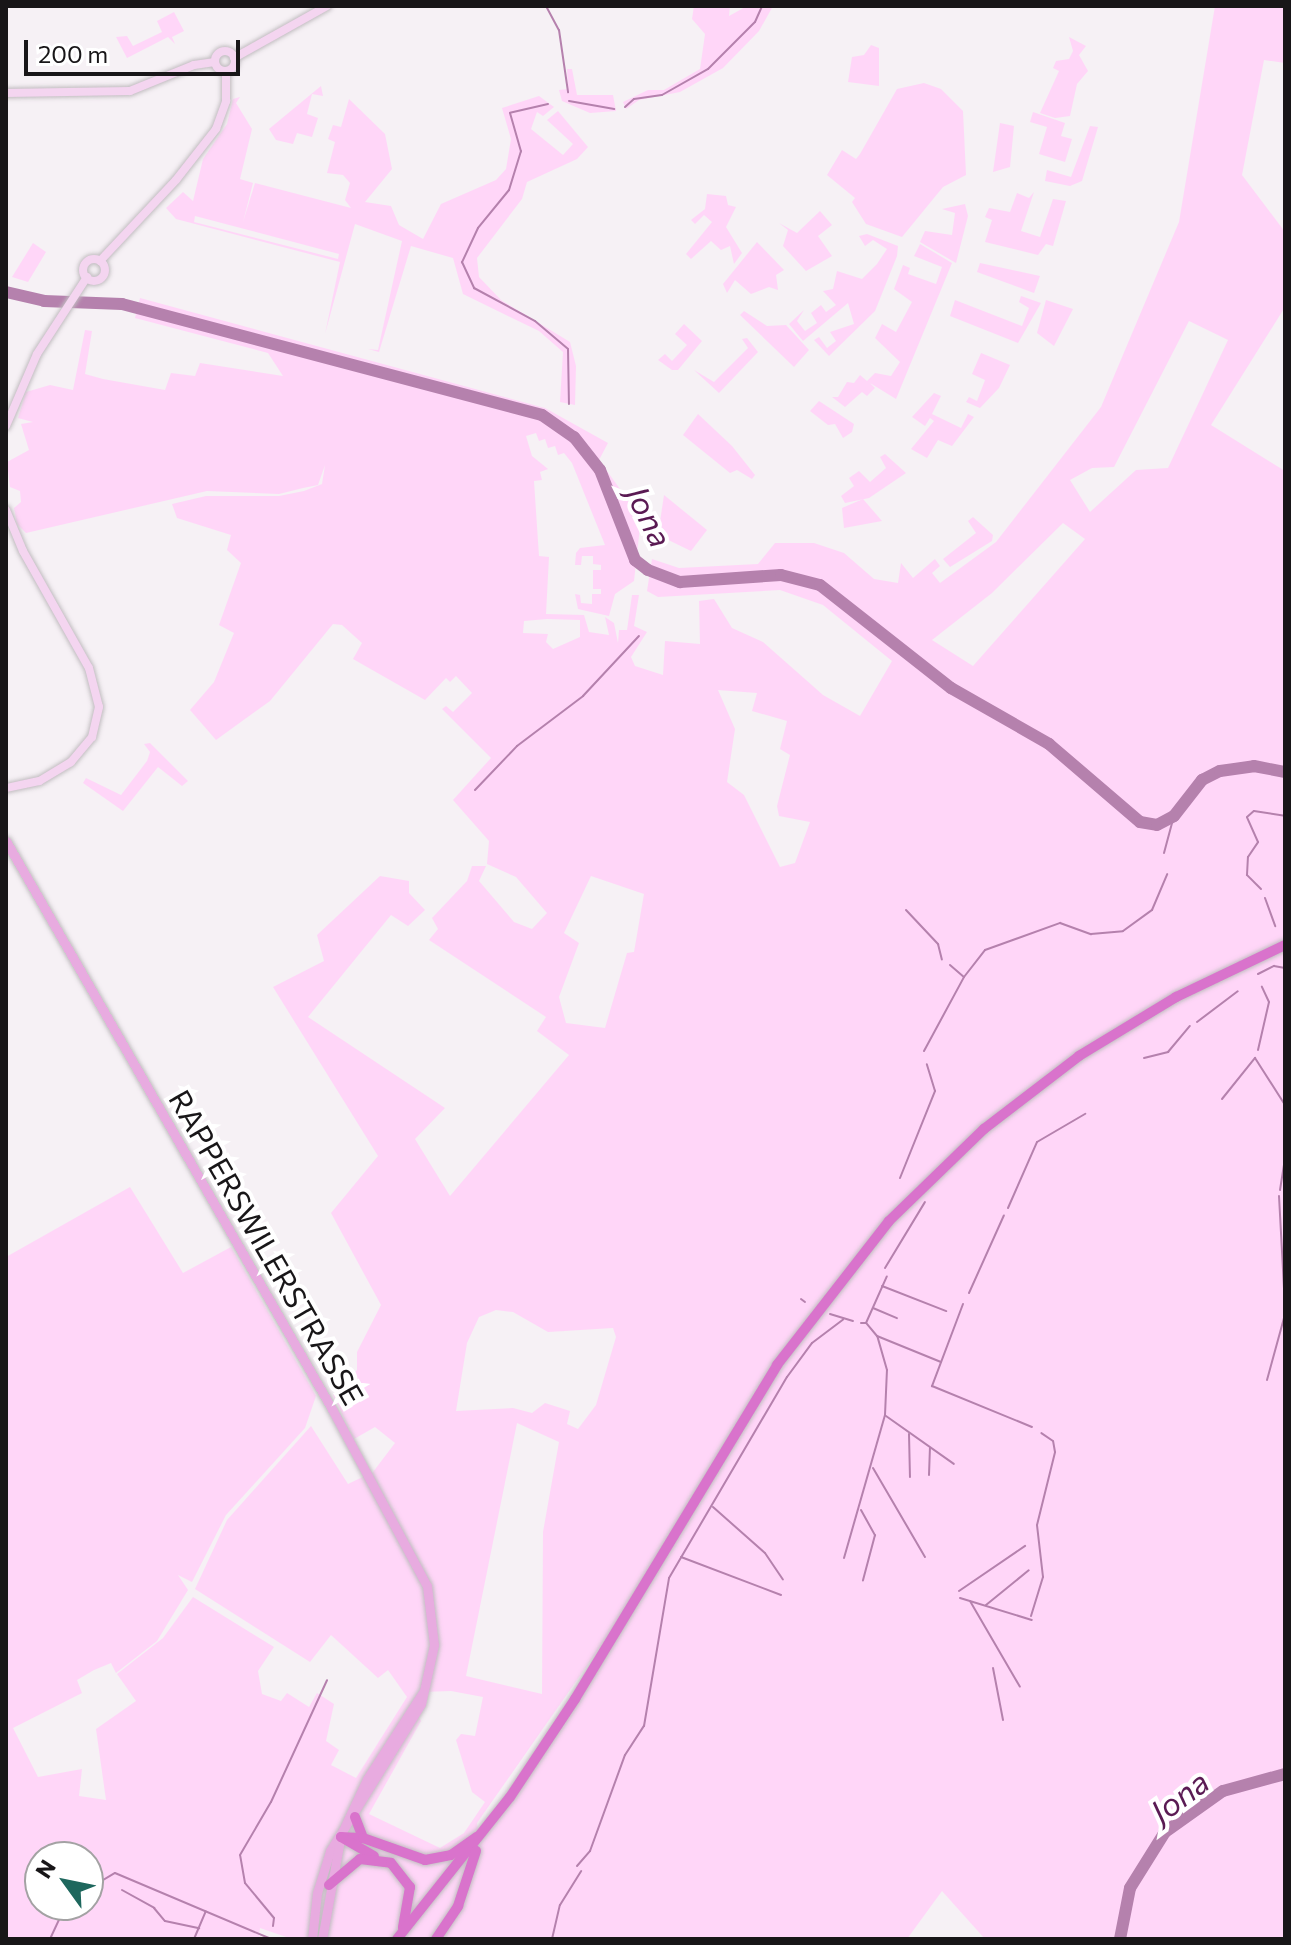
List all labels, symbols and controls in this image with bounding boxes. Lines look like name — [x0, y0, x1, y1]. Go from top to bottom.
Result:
scale bar — [28, 24, 244, 74]
text: 200 m — [38, 39, 108, 68]
water label: Jona — [619, 479, 681, 553]
street label: RAPPERSWILERSTRASSE — [162, 1083, 372, 1411]
water label: Jona — [1142, 1762, 1216, 1830]
north arrow — [24, 1841, 104, 1921]
text: N — [29, 1854, 61, 1883]

